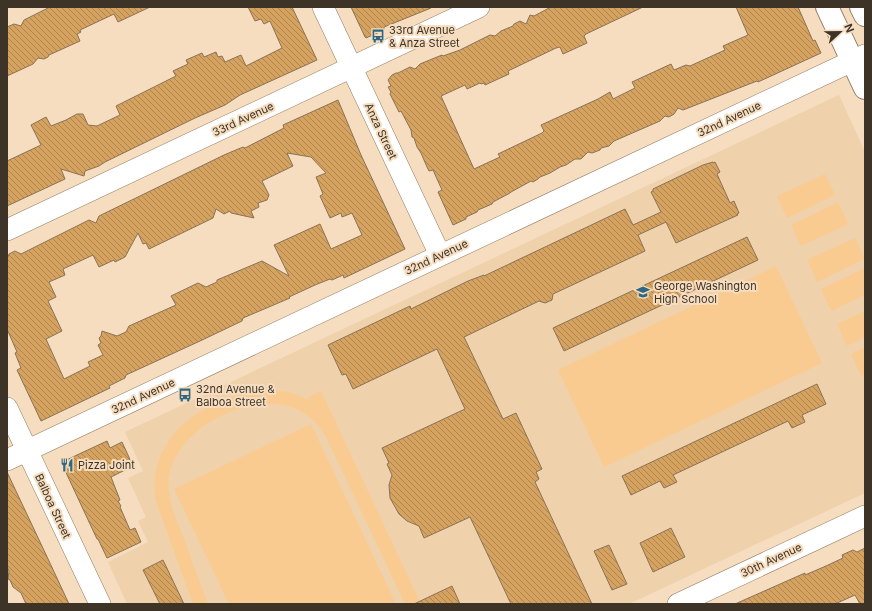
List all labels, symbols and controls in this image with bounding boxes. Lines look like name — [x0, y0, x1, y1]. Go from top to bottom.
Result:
north arrow — [820, 12, 860, 52]
text: N — [841, 22, 857, 35]
place label: 33rd Avenue & Anza Street — [389, 23, 460, 50]
bus stop icon: 33rd Avenue & Anza Street — [370, 28, 386, 44]
street label: 32nd Avenue — [695, 98, 763, 140]
street label: 33rd Avenue — [210, 99, 276, 139]
street label: Anza Street — [362, 101, 400, 162]
street label: 32nd Avenue — [402, 236, 470, 278]
place label: George Washington High School — [654, 279, 757, 306]
school or university icon: George Washington High School — [635, 284, 651, 300]
street label: 32nd Avenue — [109, 375, 177, 417]
place label: 32nd Avenue & Balboa Street — [196, 382, 275, 409]
bus stop icon: 32nd Avenue & Balboa Street — [177, 387, 193, 403]
restaurant icon: Pizza Joint — [59, 457, 75, 473]
place label: Pizza Joint — [78, 458, 135, 472]
street label: Balboa Street — [32, 471, 74, 541]
street label: 30th Avenue — [738, 540, 804, 580]

